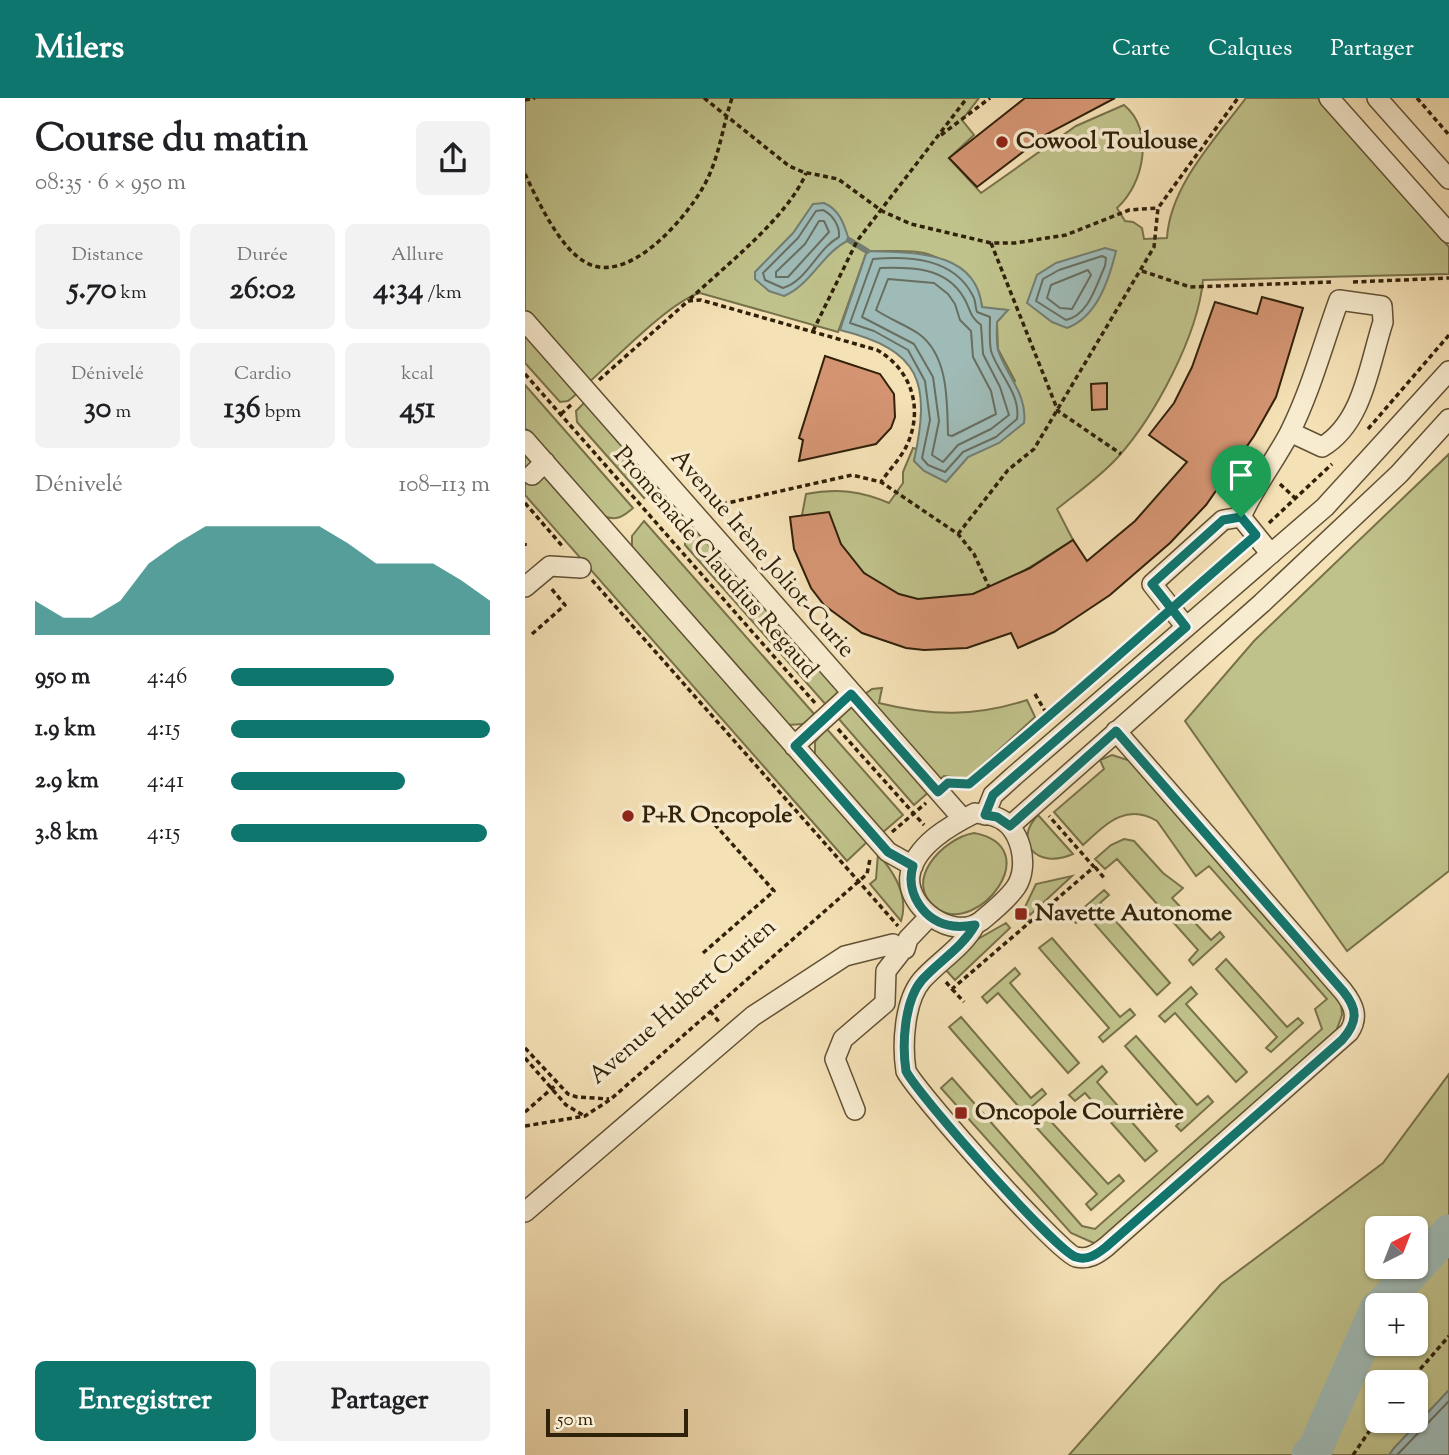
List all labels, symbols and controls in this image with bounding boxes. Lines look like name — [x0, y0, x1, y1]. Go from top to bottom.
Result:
text: Milers — [35, 25, 124, 73]
text: Carte — [1112, 32, 1170, 66]
text: Calques — [1208, 32, 1292, 66]
text: Partager — [1330, 32, 1414, 66]
text: Course du matin — [35, 114, 308, 168]
button: share — [416, 121, 490, 195]
place label: Cowool Toulouse — [1016, 125, 1198, 159]
marker: Cowool Toulouse — [994, 134, 1010, 150]
text: 08:35 · 6 × 950 m — [35, 167, 186, 200]
text: Distance — [72, 242, 143, 269]
text: Durée — [237, 242, 288, 269]
text: Allure — [391, 242, 444, 269]
text: 5.70 — [68, 269, 117, 312]
text: 26:02 — [230, 269, 295, 312]
text: 4:34 — [373, 269, 423, 312]
text: km — [117, 280, 147, 307]
text: /km — [423, 280, 462, 307]
text: Dénivelé — [71, 361, 144, 388]
text: Cardio — [234, 361, 291, 388]
text: kcal — [401, 361, 434, 388]
text: 30 — [84, 388, 111, 431]
text: 136 — [224, 388, 261, 431]
text: 451 — [400, 388, 435, 431]
text: m — [111, 399, 131, 426]
text: bpm — [261, 399, 301, 426]
street label: Promenade Claudius Regaud — [605, 440, 826, 687]
street label: Avenue Irène Joliot-Curie — [662, 442, 862, 666]
pin — [1211, 445, 1271, 517]
icon: arrive — [1222, 456, 1260, 494]
text: Dénivelé — [35, 469, 123, 502]
text: 108–113 m — [399, 469, 490, 502]
text: 950 m — [35, 661, 90, 694]
text: 4:46 — [147, 661, 187, 694]
text: 1.9 km — [35, 713, 96, 746]
text: 4:15 — [147, 713, 180, 746]
text: 2.9 km — [35, 765, 99, 798]
text: 4:41 — [147, 765, 184, 798]
place label: P+R Oncopole — [642, 799, 792, 833]
marker: P+R Oncopole — [620, 808, 636, 824]
text: 3.8 km — [35, 817, 98, 850]
text: 4:15 — [147, 817, 180, 850]
place label: Navette Autonome — [1035, 897, 1232, 931]
marker: Navette Autonome — [1013, 906, 1029, 922]
street label: Avenue Hubert Curien — [582, 911, 784, 1093]
place label: Oncopole Courrière — [975, 1096, 1184, 1130]
marker: Oncopole Courrière — [953, 1105, 969, 1121]
north arrow — [1365, 1216, 1428, 1279]
map controls — [1365, 1216, 1428, 1433]
button: + — [1365, 1293, 1428, 1356]
button: Enregistrer — [35, 1361, 256, 1441]
button: Partager — [270, 1361, 490, 1441]
button: − — [1365, 1370, 1428, 1433]
scale bar — [546, 1406, 688, 1438]
text: 50 m — [557, 1407, 593, 1434]

